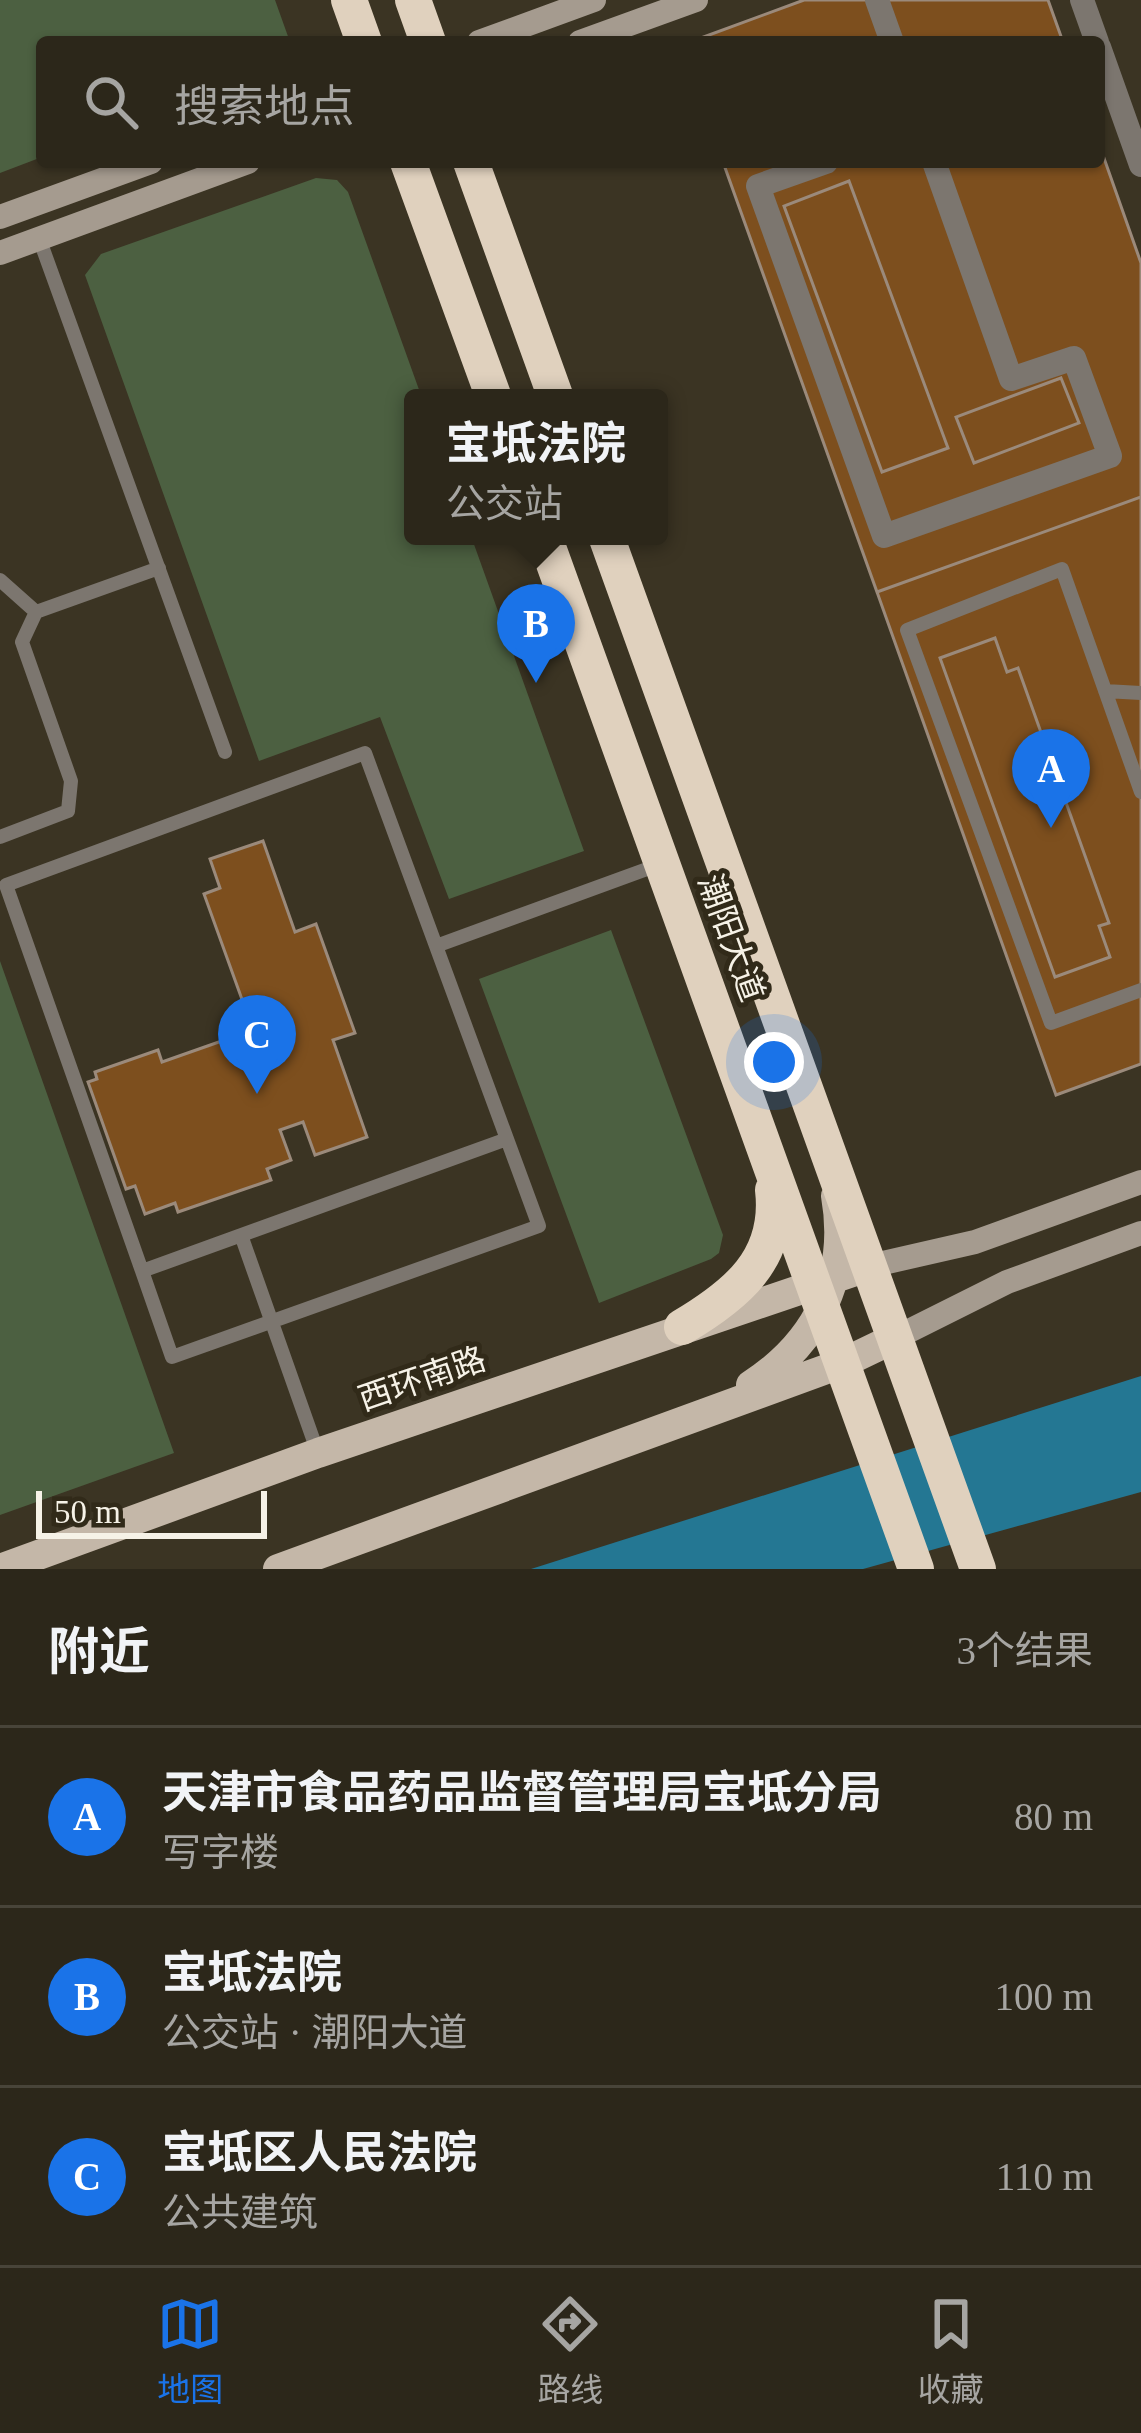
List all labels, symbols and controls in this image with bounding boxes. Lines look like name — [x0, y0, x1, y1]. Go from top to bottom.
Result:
search box — [36, 36, 1105, 168]
icon: search — [78, 69, 144, 135]
text: 搜索地点 — [174, 82, 354, 132]
popup — [404, 389, 668, 545]
text: 宝坻法院 — [446, 419, 626, 469]
text: 公交站 — [446, 482, 563, 525]
pin: B — [497, 584, 575, 683]
pin: A — [1012, 729, 1090, 828]
street label: 潮阳大道 — [692, 870, 770, 1006]
pin: C — [218, 995, 296, 1094]
your location — [744, 1032, 804, 1092]
street label: 西环南路 — [354, 1340, 490, 1418]
scale bar — [36, 1485, 267, 1538]
text: 50 m — [54, 1494, 121, 1530]
text: 附近 — [48, 1624, 150, 1680]
text: 3个结果 — [956, 1629, 1093, 1672]
text: 天津市食品药品监督管理局宝坻分局 — [162, 1768, 882, 1818]
text: A — [73, 1795, 101, 1838]
text: 80 m — [1014, 1795, 1093, 1838]
text: 写字楼 — [162, 1831, 279, 1874]
text: 宝坻法院 — [162, 1948, 342, 1998]
text: B — [74, 1975, 100, 2018]
text: 100 m — [994, 1975, 1093, 2018]
text: 公交站 · 潮阳大道 — [162, 2011, 468, 2054]
text: 宝坻区人民法院 — [162, 2128, 477, 2178]
text: C — [73, 2155, 101, 2198]
text: 110 m — [996, 2155, 1093, 2198]
text: 公共建筑 — [162, 2191, 318, 2234]
tab: 地图 — [157, 2291, 223, 2411]
tab: 路线 — [537, 2291, 603, 2411]
tab: 收藏 — [918, 2291, 984, 2411]

